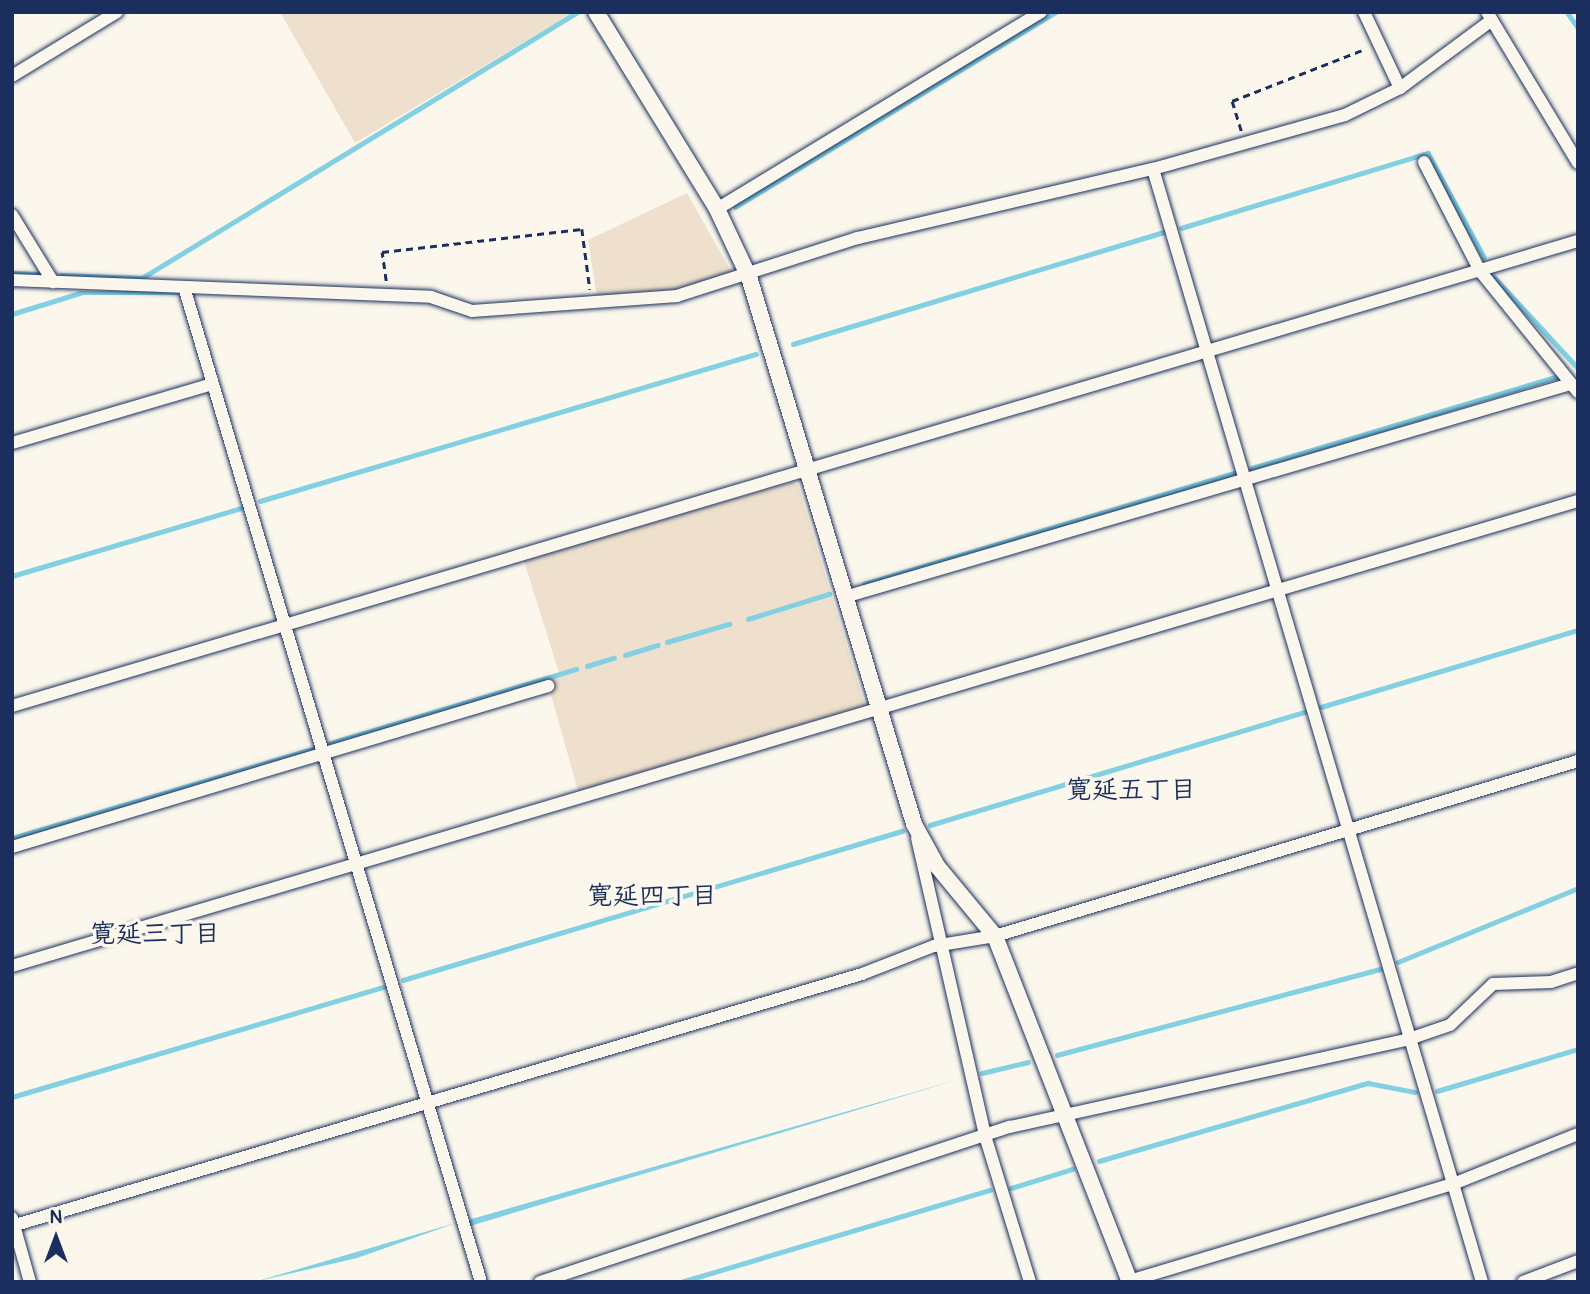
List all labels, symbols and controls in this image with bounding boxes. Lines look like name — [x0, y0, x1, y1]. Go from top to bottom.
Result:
district label: 寛延五丁目 — [1066, 775, 1196, 807]
district label: 寛延四丁目 — [587, 881, 717, 913]
district label: 寛延三丁目 — [90, 919, 220, 951]
north arrow — [21, 1203, 91, 1273]
text: N — [50, 1205, 62, 1229]

